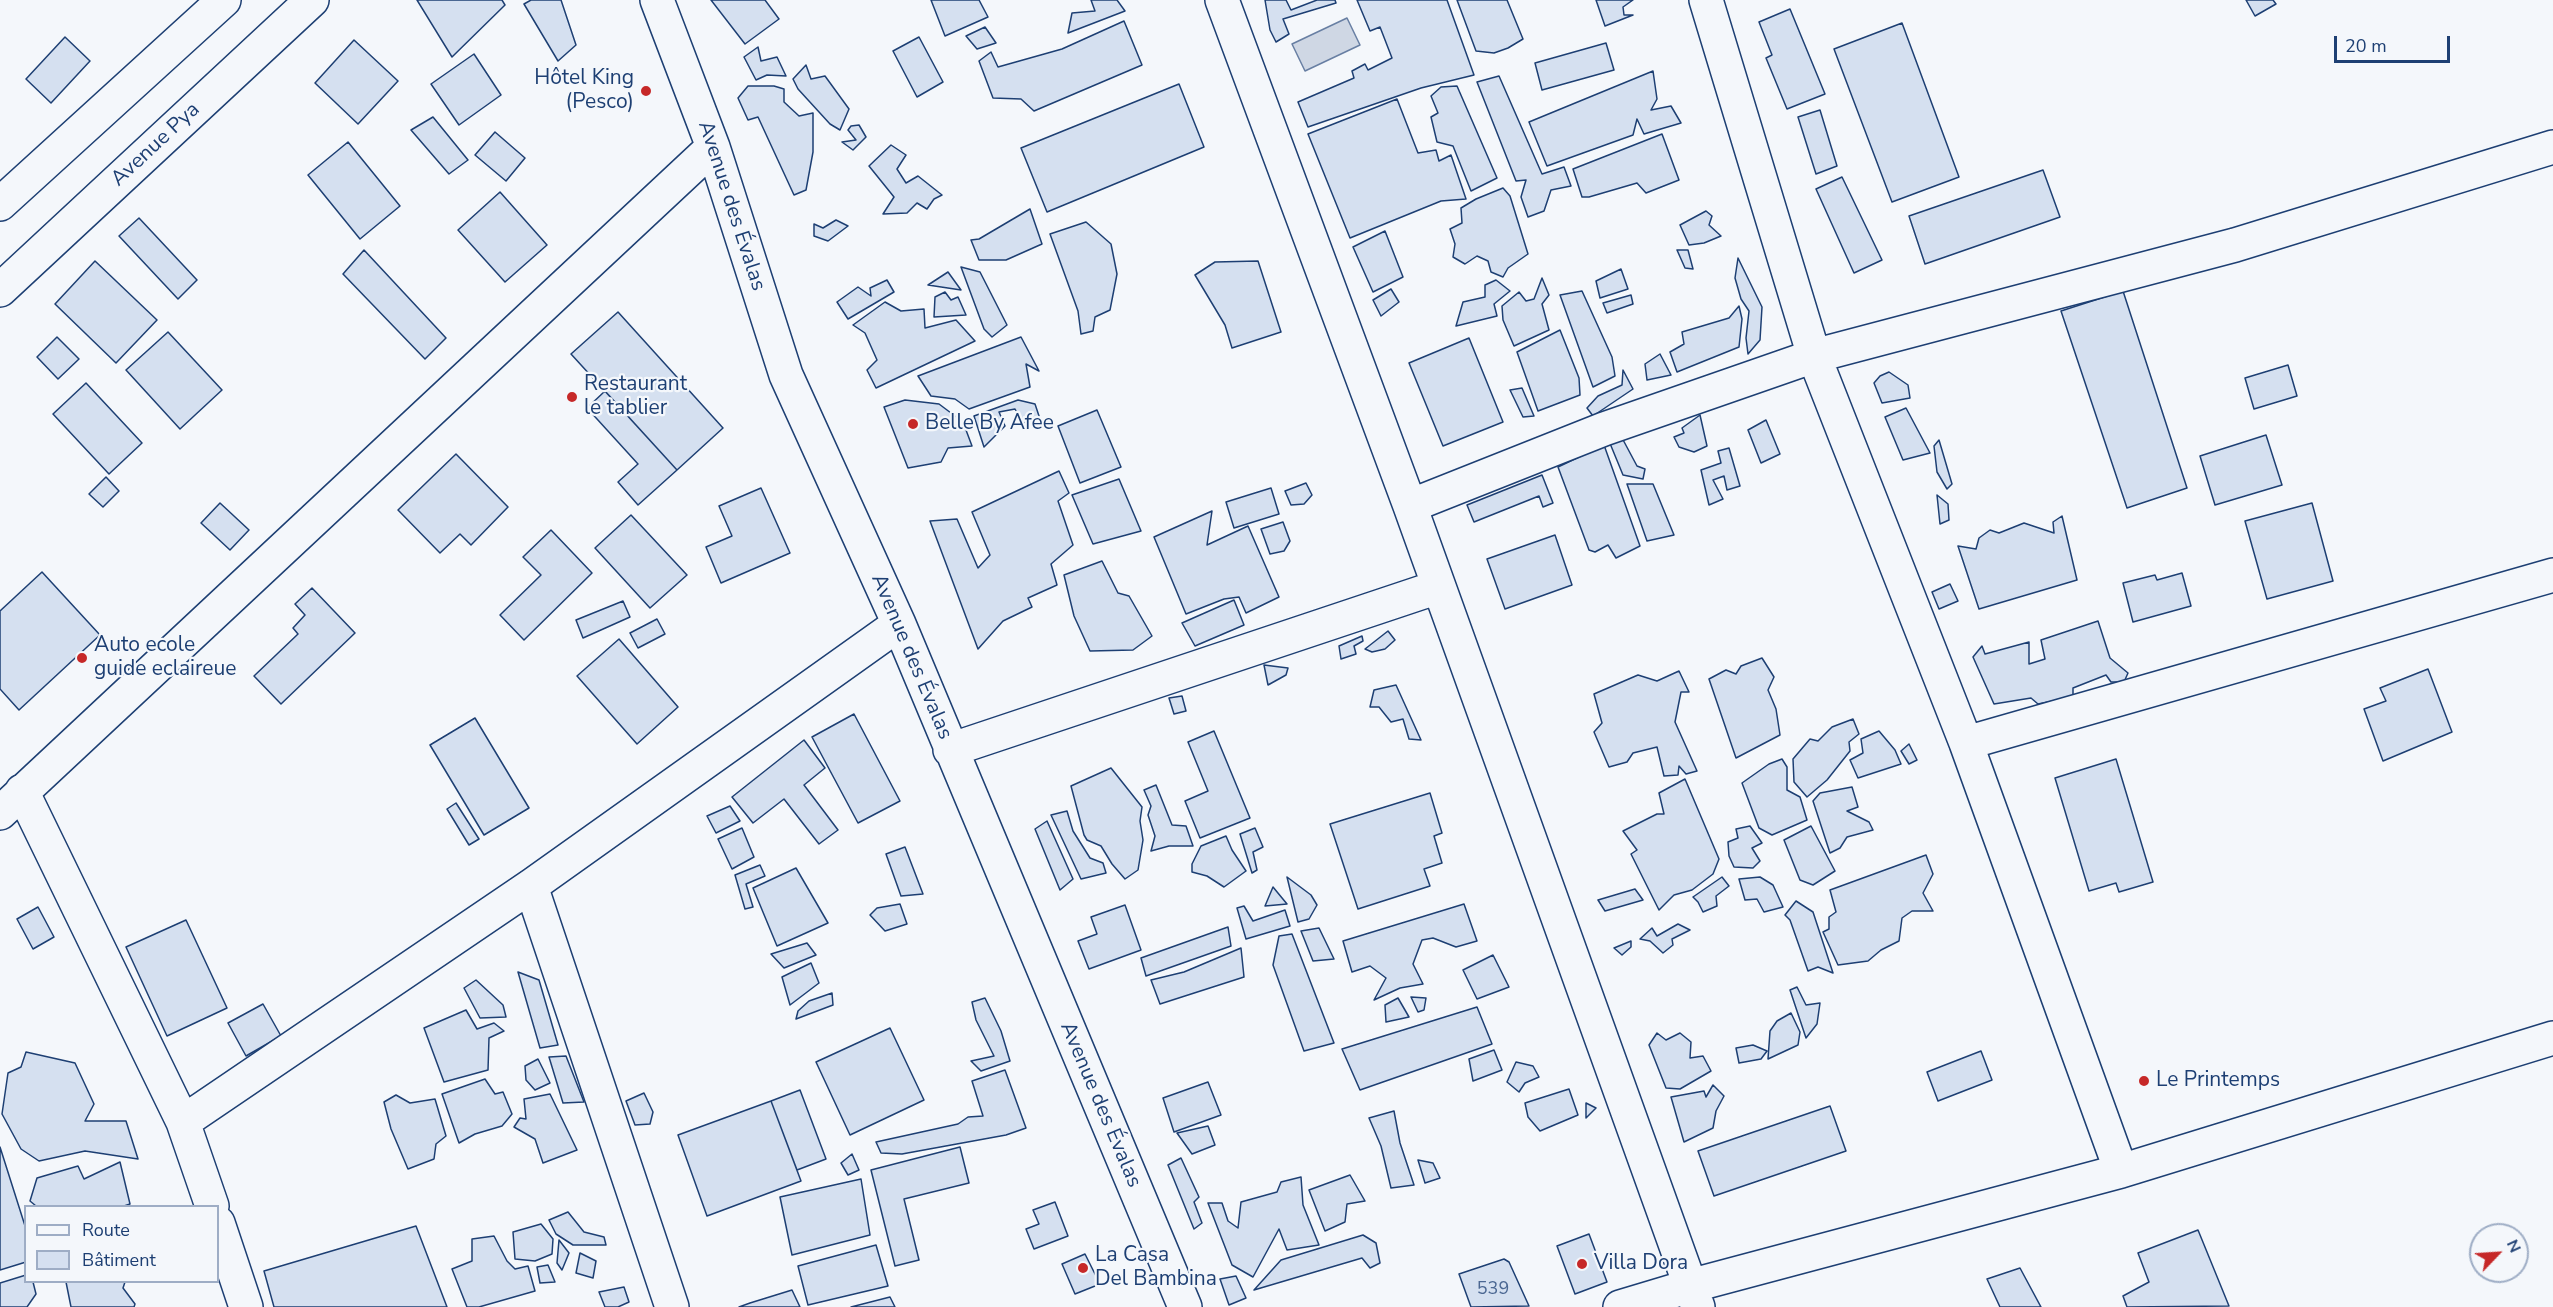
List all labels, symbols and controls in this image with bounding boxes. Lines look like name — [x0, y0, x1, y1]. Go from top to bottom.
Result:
scale bar — [2337, 24, 2452, 62]
text: 20 m — [2345, 34, 2387, 58]
place label: Hôtel King (Pesco) — [534, 66, 634, 116]
marker: Hôtel King (Pesco) — [639, 84, 653, 98]
street label: Avenue Pya — [107, 98, 205, 192]
street label: Avenue des Évalas — [692, 118, 770, 294]
place label: Restaurant le tablier — [584, 372, 687, 422]
marker: Restaurant le tablier — [565, 390, 579, 404]
place label: Belle By Afee — [925, 411, 1054, 437]
marker: Belle By Afee — [906, 417, 920, 431]
street label: Avenue des Évalas — [865, 571, 957, 743]
place label: Auto ecole guide eclaireue — [94, 633, 236, 683]
marker: Auto ecole guide eclaireue — [75, 651, 89, 665]
street label: Avenue des Évalas — [1054, 1019, 1146, 1191]
place label: Le Printemps — [2156, 1068, 2280, 1094]
marker: Le Printemps — [2137, 1074, 2151, 1088]
legend — [24, 1205, 219, 1283]
text: Route — [82, 1218, 130, 1242]
north arrow — [2469, 1223, 2529, 1283]
text: N — [2501, 1236, 2526, 1256]
place label: La Casa Del Bambina — [1095, 1243, 1217, 1293]
text: Bâtiment — [82, 1248, 156, 1272]
place label: Villa Dora — [1594, 1251, 1688, 1277]
marker: Villa Dora — [1575, 1257, 1589, 1271]
marker: La Casa Del Bambina — [1076, 1261, 1090, 1275]
house number: 539 — [1477, 1279, 1509, 1301]

